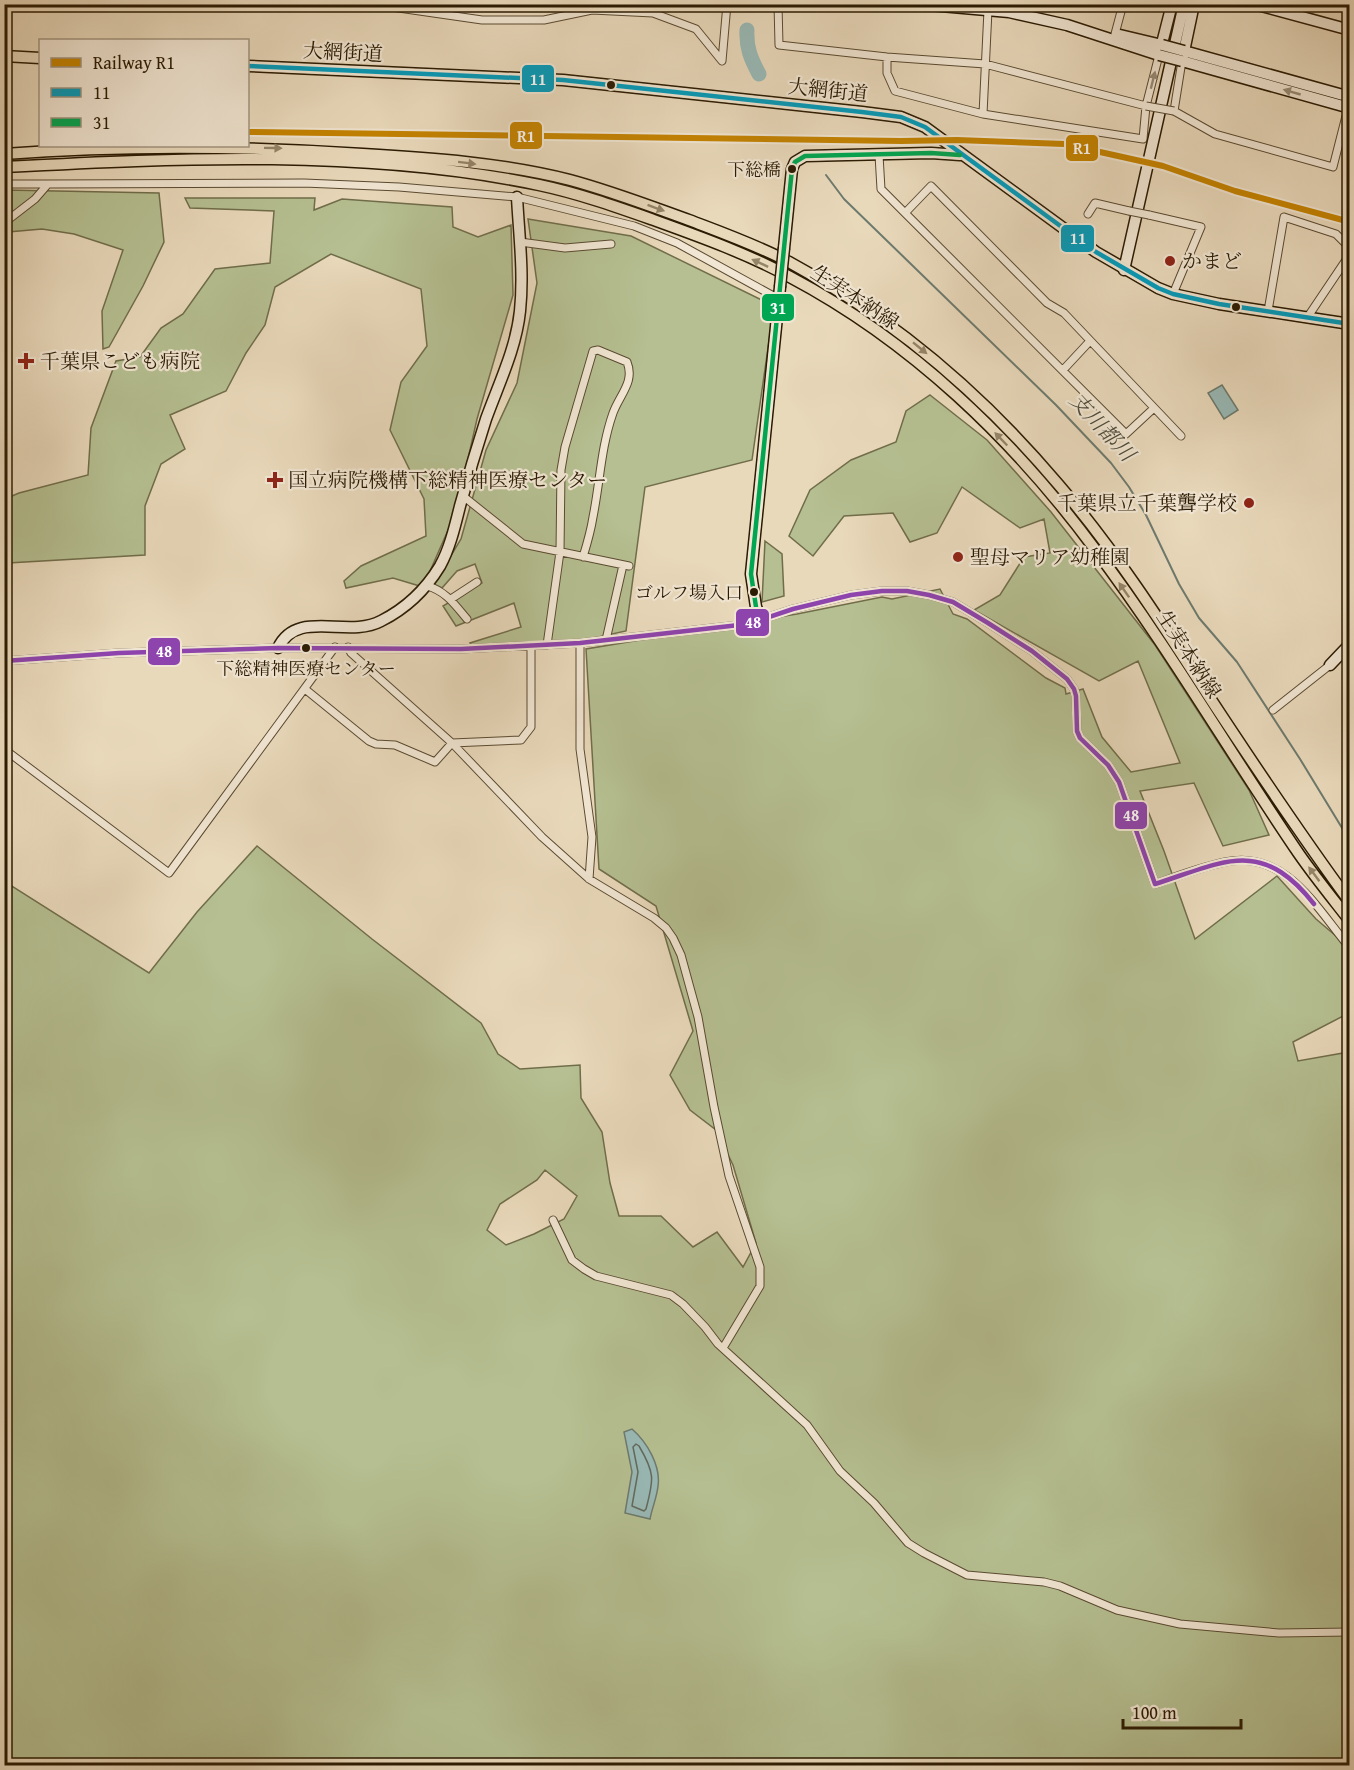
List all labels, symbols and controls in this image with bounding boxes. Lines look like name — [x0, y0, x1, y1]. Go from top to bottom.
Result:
street label: 大網街道 — [302, 35, 384, 68]
legend — [39, 39, 249, 147]
text: Railway R1 — [93, 49, 175, 76]
line badge: 11 — [521, 64, 555, 93]
text: 11 — [530, 67, 546, 91]
street label: 大網街道 — [787, 71, 869, 108]
one-way arrow — [1148, 71, 1158, 89]
text: 11 — [93, 79, 110, 106]
unlabelled marker — [605, 79, 617, 91]
one-way arrow — [1283, 87, 1301, 96]
text: 31 — [93, 109, 110, 136]
line badge: R1 — [509, 121, 543, 150]
text: R1 — [517, 124, 535, 148]
line badge: R1 — [1065, 134, 1099, 162]
text: R1 — [1073, 136, 1091, 160]
one-way arrow — [263, 143, 282, 153]
place label: 下総橋 — [727, 156, 781, 183]
one-way arrow — [458, 158, 477, 167]
marker: 下総橋 — [786, 163, 798, 175]
one-way arrow — [647, 204, 665, 214]
line badge: 11 — [1060, 224, 1095, 253]
text: 11 — [1070, 226, 1086, 250]
place label: かまど — [1182, 246, 1242, 275]
marker: かまど — [1163, 254, 1177, 268]
street label: 生実本納線 — [805, 257, 905, 336]
one-way arrow — [751, 258, 769, 268]
line badge: 31 — [761, 293, 795, 322]
text: 31 — [770, 296, 786, 320]
unlabelled marker — [1230, 301, 1242, 313]
one-way arrow — [912, 341, 928, 354]
place label: 千葉県こども病院 — [40, 346, 200, 375]
marker: 千葉県こども病院 — [17, 352, 35, 370]
water label: 支川都川 — [1062, 385, 1144, 469]
one-way arrow — [994, 432, 1008, 447]
place label: 国立病院機構下総精神医療センター — [288, 465, 607, 494]
marker: 国立病院機構下総精神医療センター — [266, 471, 284, 489]
place label: 千葉県立千葉聾学校 — [1057, 488, 1237, 517]
marker: 千葉県立千葉聾学校 — [1242, 496, 1256, 510]
place label: 聖母マリア幼稚園 — [970, 542, 1130, 571]
marker: 聖母マリア幼稚園 — [951, 550, 965, 564]
place label: ゴルフ場入口 — [635, 579, 743, 606]
one-way arrow — [1119, 582, 1130, 598]
marker: ゴルフ場入口 — [748, 586, 760, 598]
street label: 生実本納線 — [1150, 604, 1229, 704]
line badge: 48 — [735, 608, 770, 637]
text: 48 — [745, 610, 761, 634]
line badge: 48 — [147, 637, 181, 666]
text: 48 — [156, 639, 172, 663]
marker: 下総精神医療センター — [300, 642, 312, 654]
place label: 下総精神医療センター — [216, 655, 396, 682]
line badge: 48 — [1114, 801, 1148, 830]
text: 48 — [1123, 803, 1139, 827]
one-way arrow — [1308, 867, 1320, 883]
scale bar — [1123, 1692, 1242, 1730]
text: 100 m — [1132, 1699, 1177, 1726]

